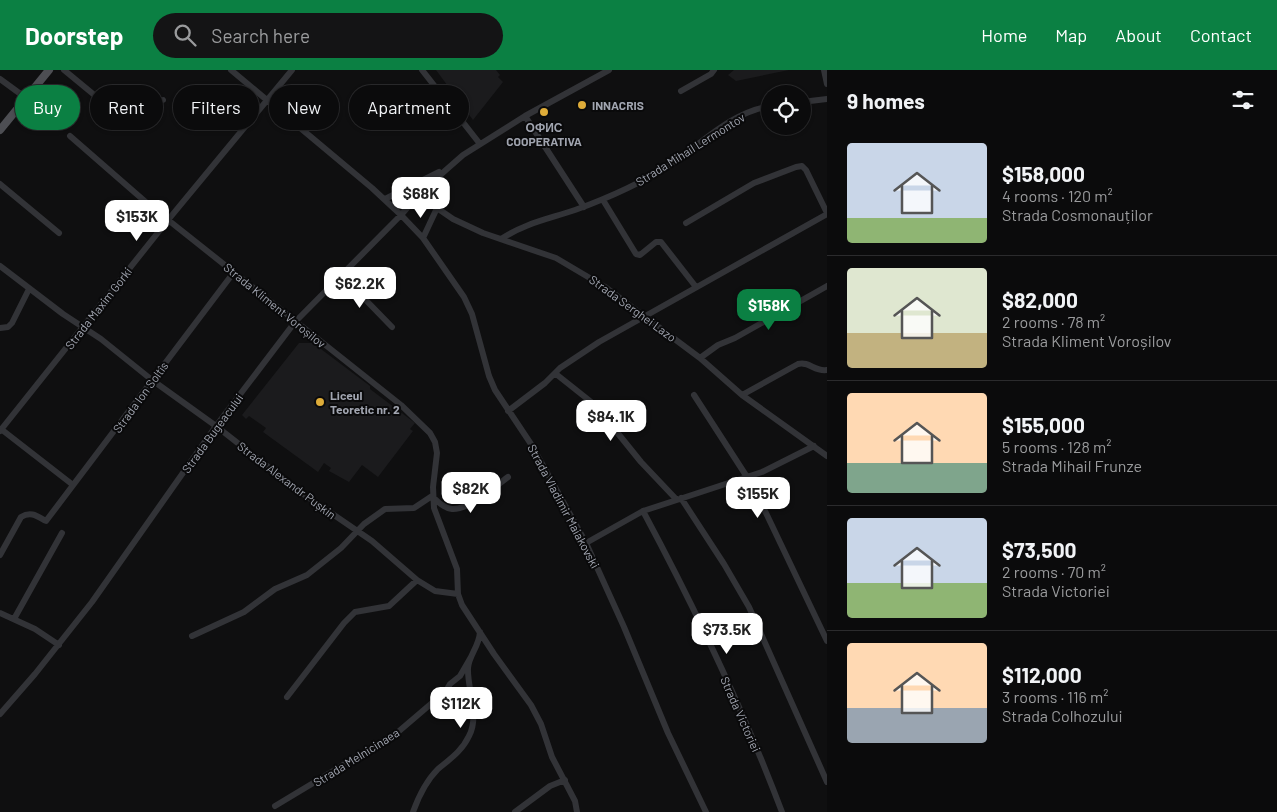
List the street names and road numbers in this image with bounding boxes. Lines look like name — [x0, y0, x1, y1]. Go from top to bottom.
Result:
street label: Strada Mihail Lermontov — [633, 110, 747, 188]
street label: Strada Kliment Voroșilov — [221, 260, 329, 351]
street label: Strada Maxim Gorki — [62, 264, 134, 352]
street label: Strada Serghei Lazo — [587, 272, 679, 344]
street label: Strada Ion Soltîs — [110, 359, 171, 435]
street label: Strada Bugeacului — [179, 391, 245, 475]
street label: Strada Alexandr Pușkin — [235, 438, 339, 522]
street label: Strada Vladimir Maiakovski — [525, 442, 603, 570]
street label: Strada Victoriei — [718, 674, 764, 754]
street label: Strada Melnicinaea — [310, 725, 402, 789]

